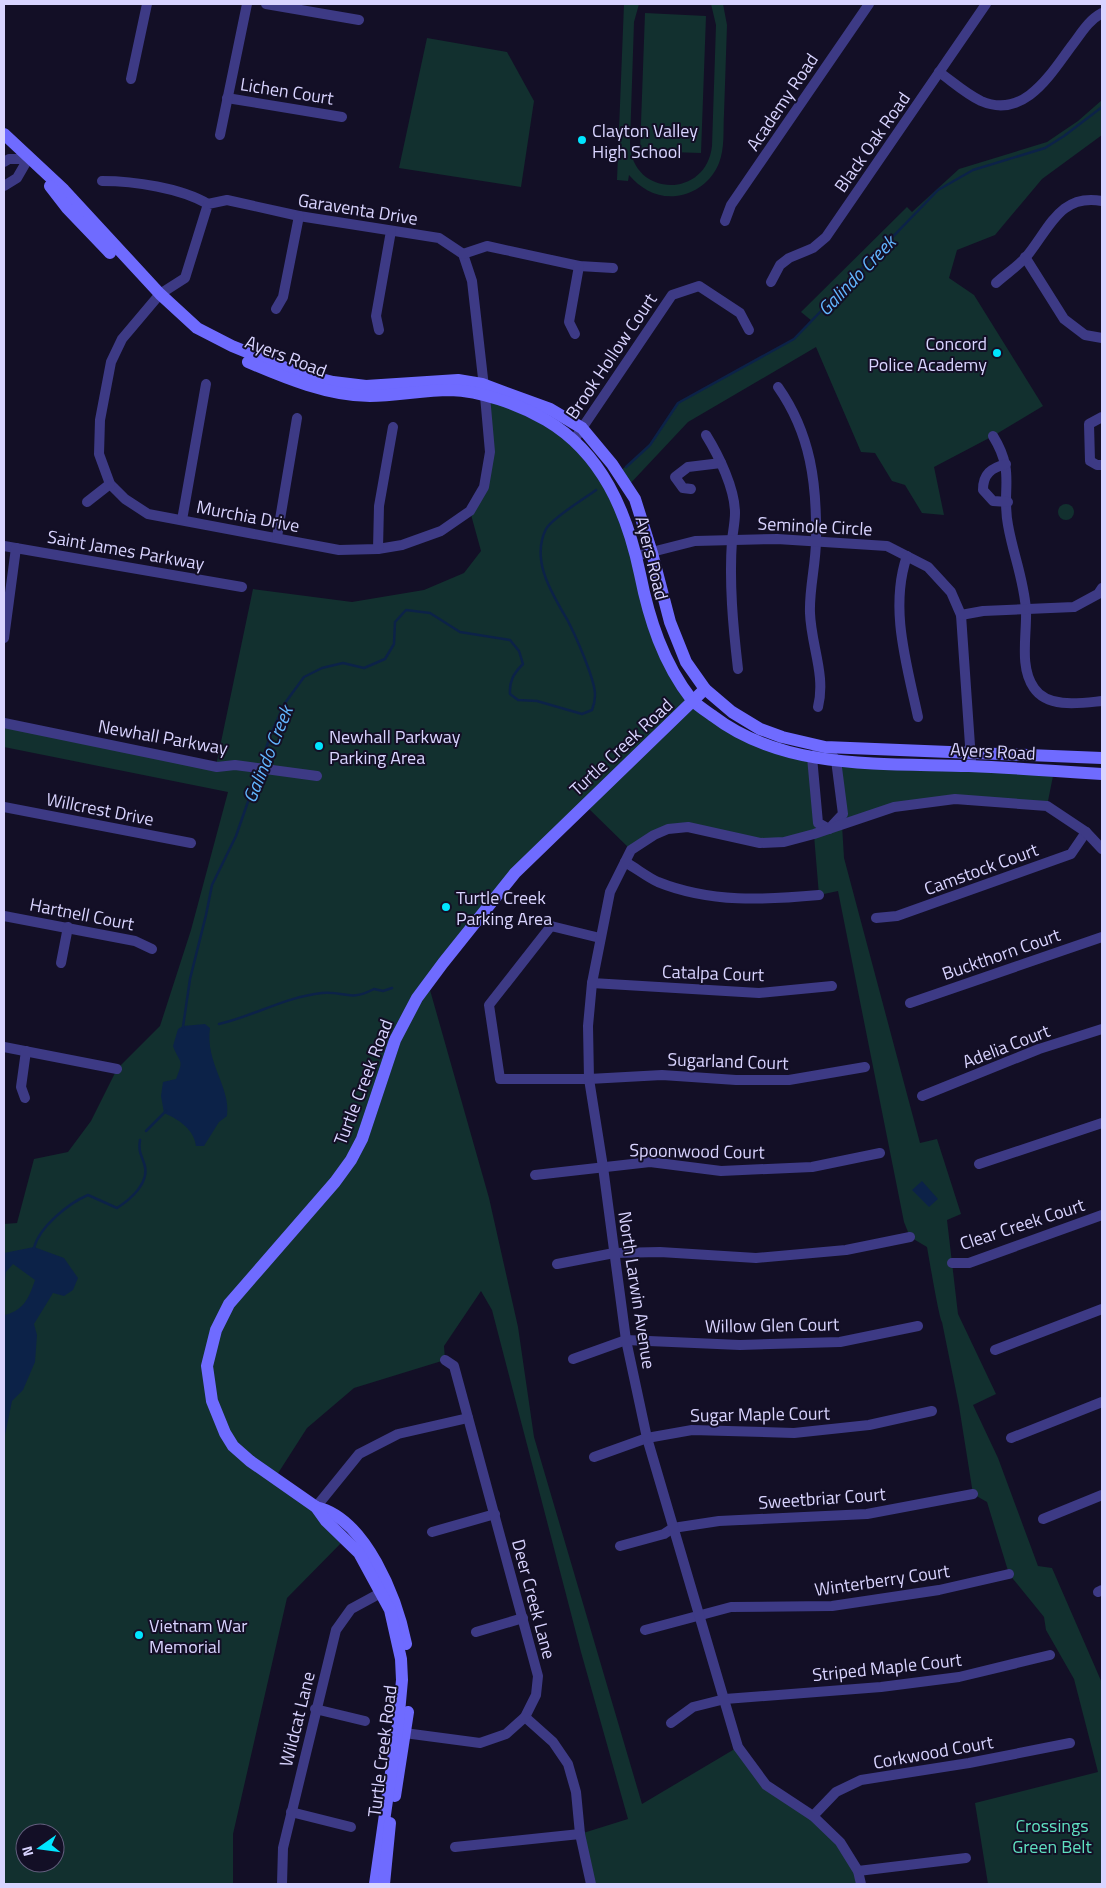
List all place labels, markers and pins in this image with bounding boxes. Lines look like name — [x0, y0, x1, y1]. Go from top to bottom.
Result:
place label: Clayton Valley High School — [592, 117, 698, 165]
marker: Clayton Valley High School — [576, 134, 588, 146]
place label: Concord Police Academy — [868, 330, 987, 378]
marker: Concord Police Academy — [991, 347, 1003, 359]
place label: Newhall Parkway Parking Area — [329, 723, 461, 771]
marker: Newhall Parkway Parking Area — [313, 740, 325, 752]
place label: Turtle Creek Parking Area — [456, 884, 552, 932]
marker: Turtle Creek Parking Area — [440, 901, 452, 913]
place label: Vietnam War Memorial — [149, 1612, 247, 1660]
marker: Vietnam War Memorial — [133, 1629, 145, 1641]

